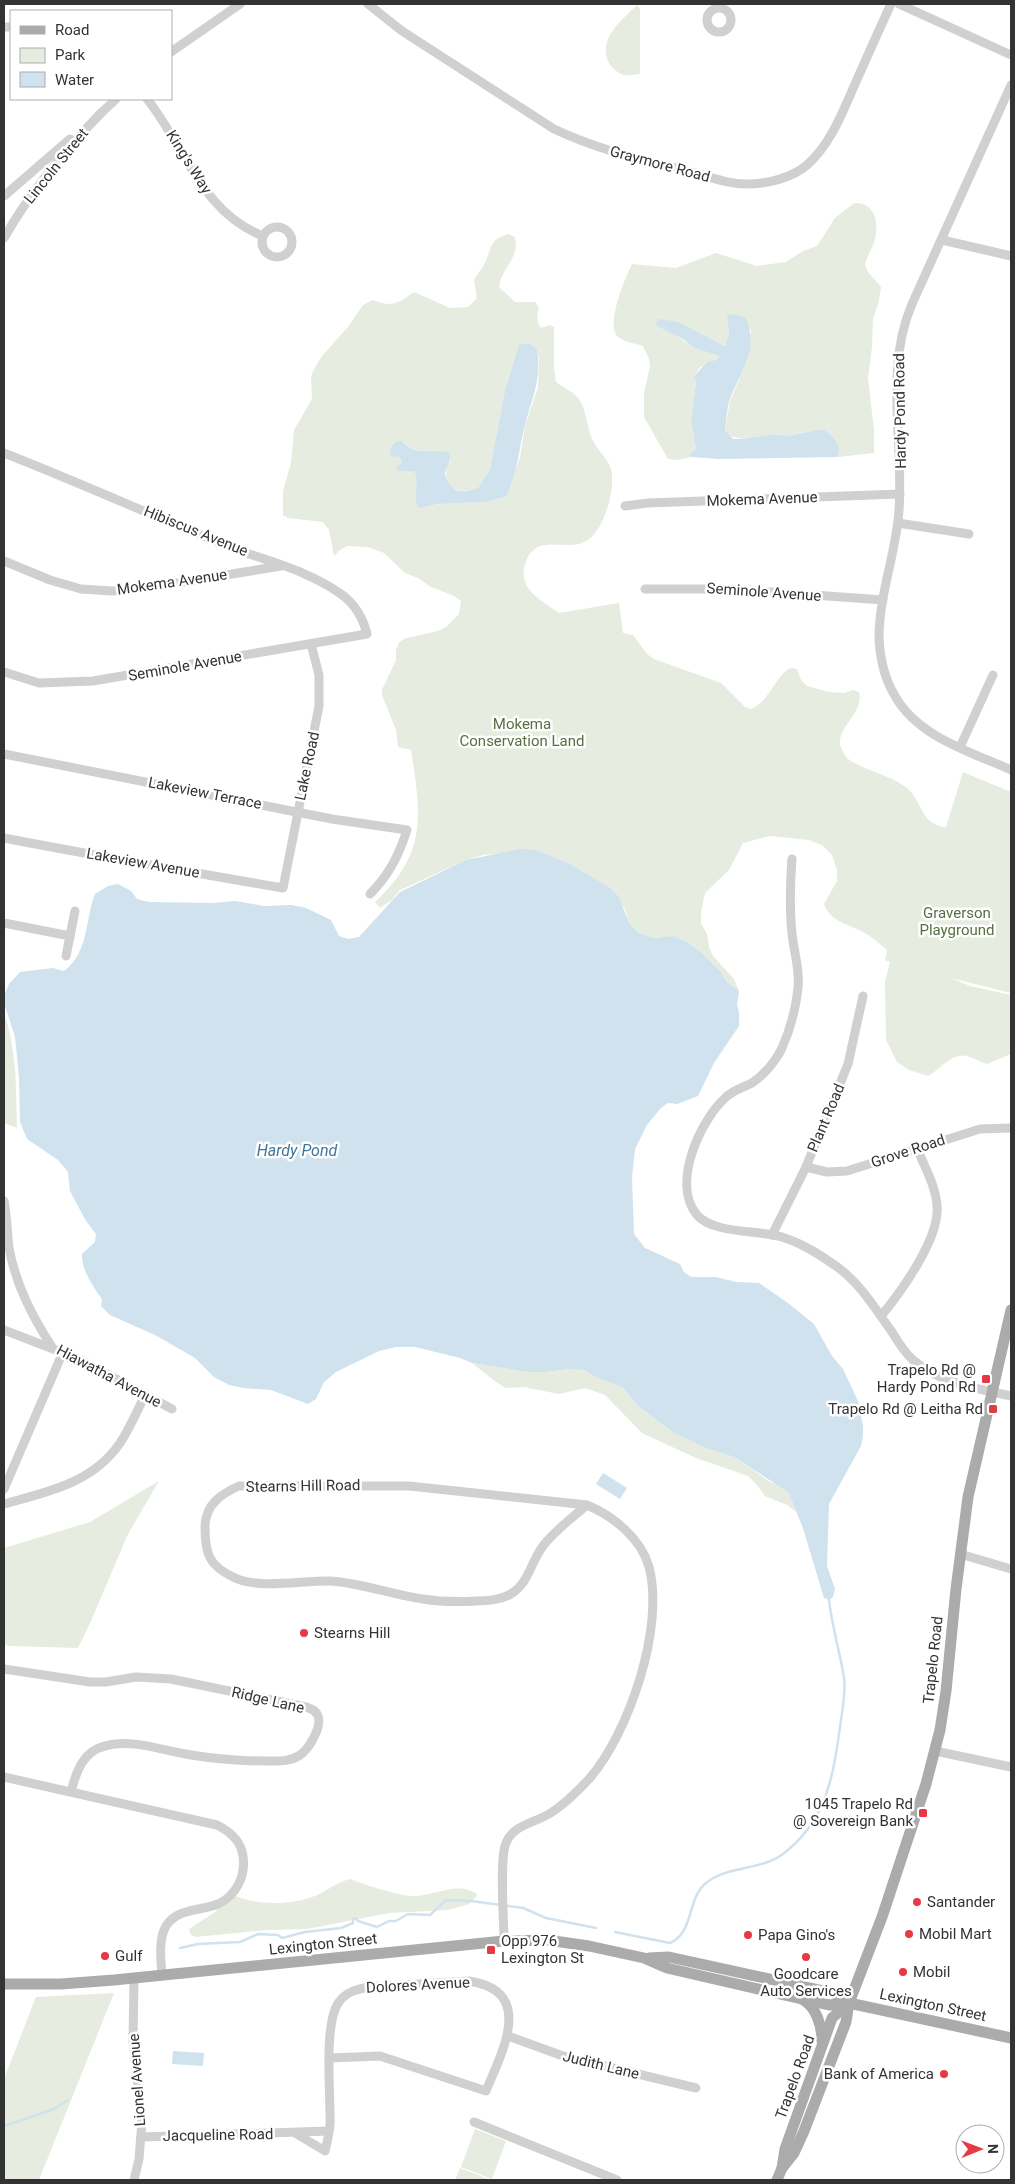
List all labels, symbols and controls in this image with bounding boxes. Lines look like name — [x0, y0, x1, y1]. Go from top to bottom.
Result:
legend — [10, 10, 172, 100]
text: Road — [55, 21, 89, 39]
text: Park — [55, 46, 86, 64]
text: Water — [55, 71, 94, 89]
street label: Lincoln Street — [20, 125, 92, 207]
street label: King's Way — [162, 127, 216, 197]
street label: Graymore Road — [608, 142, 712, 186]
street label: Hardy Pond Road — [890, 353, 910, 469]
street label: Mokema Avenue — [706, 488, 818, 510]
street label: Hibiscus Avenue — [141, 502, 251, 560]
street label: Mokema Avenue — [116, 565, 228, 599]
street label: Seminole Avenue — [706, 579, 822, 605]
street label: Seminole Avenue — [127, 647, 243, 685]
park label: Mokema Conservation Land — [460, 715, 584, 750]
street label: Lake Road — [291, 730, 323, 802]
street label: Lakeview Terrace — [147, 773, 263, 813]
street label: Lakeview Avenue — [85, 844, 201, 882]
park label: Graverson Playground — [919, 904, 995, 939]
street label: Plant Road — [804, 1081, 848, 1155]
street label: Grove Road — [869, 1131, 947, 1171]
water label: Hardy Pond — [257, 1141, 338, 1160]
street label: Hiawatha Avenue — [54, 1341, 164, 1411]
place label: Trapelo Rd @ Hardy Pond Rd — [877, 1361, 976, 1396]
marker: Trapelo Rd @ Hardy Pond Rd — [980, 1373, 992, 1385]
place label: Trapelo Rd @ Leitha Rd — [828, 1400, 983, 1418]
marker: Trapelo Rd @ Leitha Rd — [987, 1403, 999, 1415]
street label: Stearns Hill Road — [246, 1476, 360, 1496]
street label: Trapelo Road — [919, 1615, 947, 1705]
place label: Stearns Hill — [314, 1624, 390, 1642]
marker: Stearns Hill — [298, 1627, 310, 1639]
street label: Ridge Lane — [230, 1683, 306, 1717]
place label: 1045 Trapelo Rd @ Sovereign Bank — [793, 1795, 913, 1830]
marker: 1045 Trapelo Rd @ Sovereign Bank — [917, 1807, 929, 1819]
place label: Santander — [927, 1893, 995, 1911]
marker: Santander — [911, 1896, 923, 1908]
place label: Mobil Mart — [919, 1925, 992, 1943]
place label: Papa Gino's — [758, 1926, 835, 1944]
marker: Mobil Mart — [903, 1928, 915, 1940]
street label: Lexington Street — [268, 1929, 378, 1959]
marker: Papa Gino's — [742, 1929, 754, 1941]
place label: Opp 976 Lexington St — [501, 1932, 584, 1967]
marker: Opp 976 Lexington St — [485, 1944, 497, 1956]
place label: Gulf — [115, 1947, 143, 1965]
marker: Gulf — [99, 1950, 111, 1962]
marker: Goodcare Auto Services — [800, 1951, 812, 1963]
place label: Mobil — [913, 1963, 950, 1981]
place label: Goodcare Auto Services — [760, 1965, 852, 2000]
marker: Mobil — [897, 1966, 909, 1978]
street label: Dolores Avenue — [366, 1973, 470, 1997]
street label: Lexington Street — [878, 1985, 988, 2025]
street label: Lionel Avenue — [125, 2033, 149, 2127]
street label: Trapelo Road — [771, 2033, 819, 2121]
street label: Judith Lane — [561, 2047, 641, 2083]
place label: Bank of America — [824, 2065, 934, 2083]
marker: Bank of America — [938, 2068, 950, 2080]
north arrow — [955, 2124, 1005, 2174]
street label: Jacqueline Road — [162, 2125, 274, 2145]
text: N — [985, 2144, 1001, 2154]

